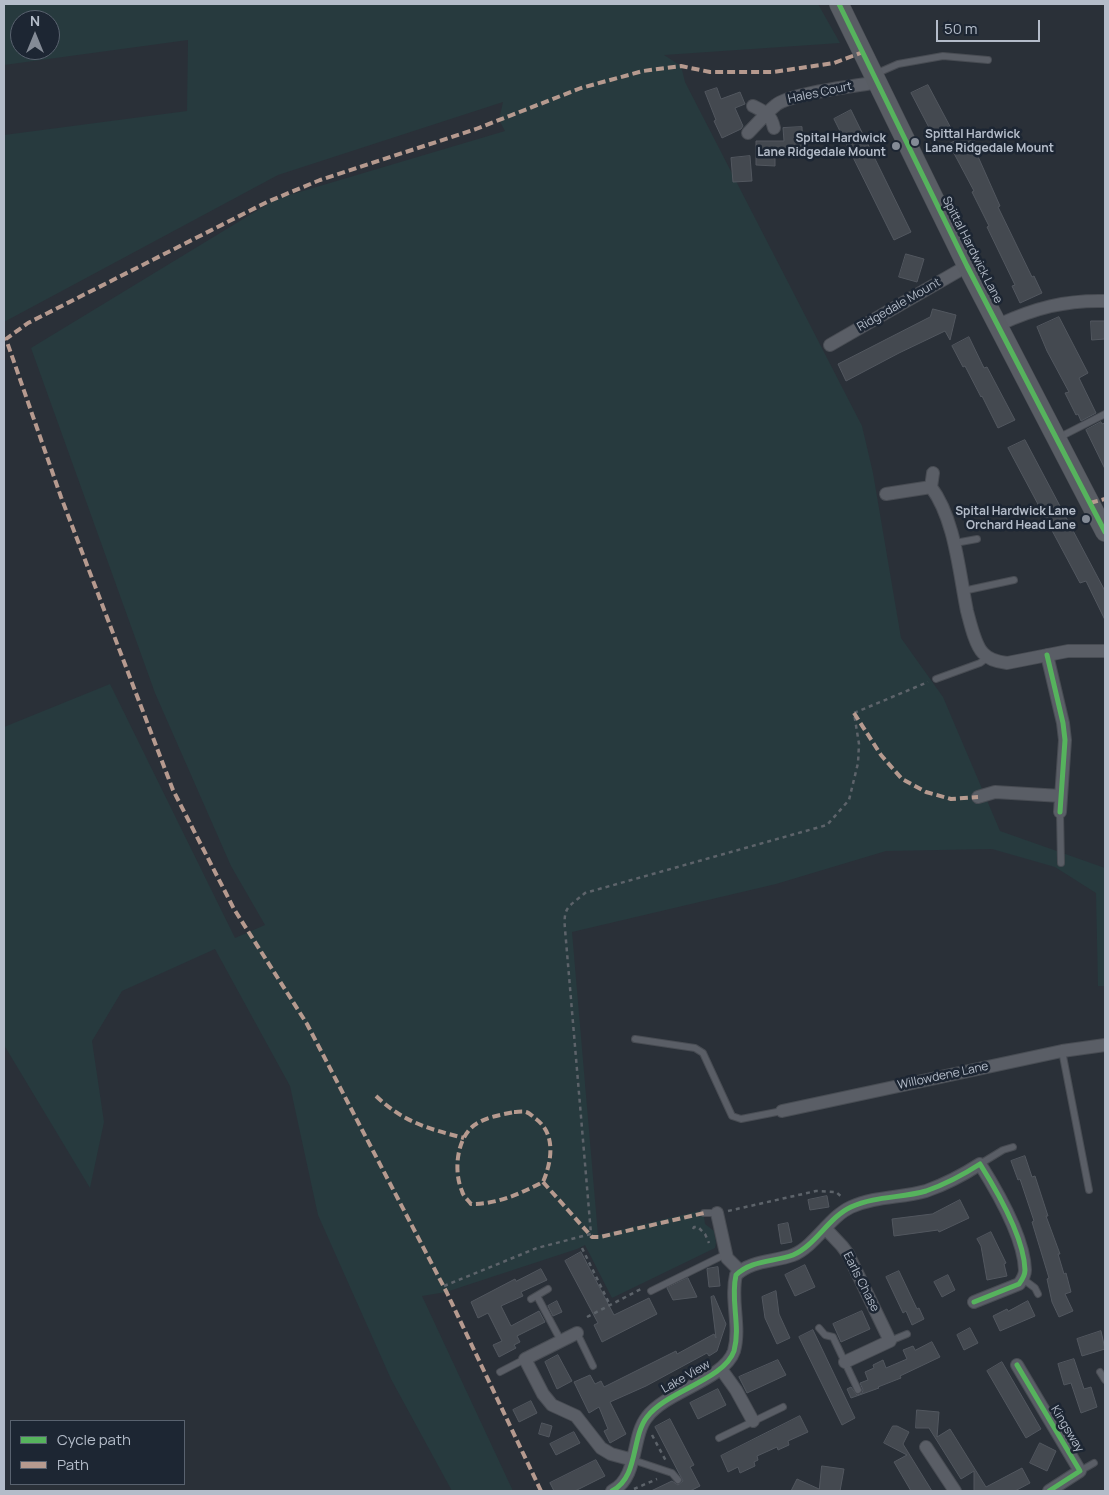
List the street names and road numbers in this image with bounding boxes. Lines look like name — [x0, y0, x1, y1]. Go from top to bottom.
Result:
street label: Hales Court — [787, 79, 853, 107]
street label: Spittal Hardwick Lane — [939, 194, 1005, 306]
street label: Ridgedale Mount — [855, 275, 943, 335]
street label: Willowdene Lane — [896, 1059, 990, 1093]
street label: Earls Chase — [840, 1250, 882, 1314]
street label: Lake View — [659, 1357, 713, 1397]
street label: Kingsway — [1048, 1403, 1086, 1455]

